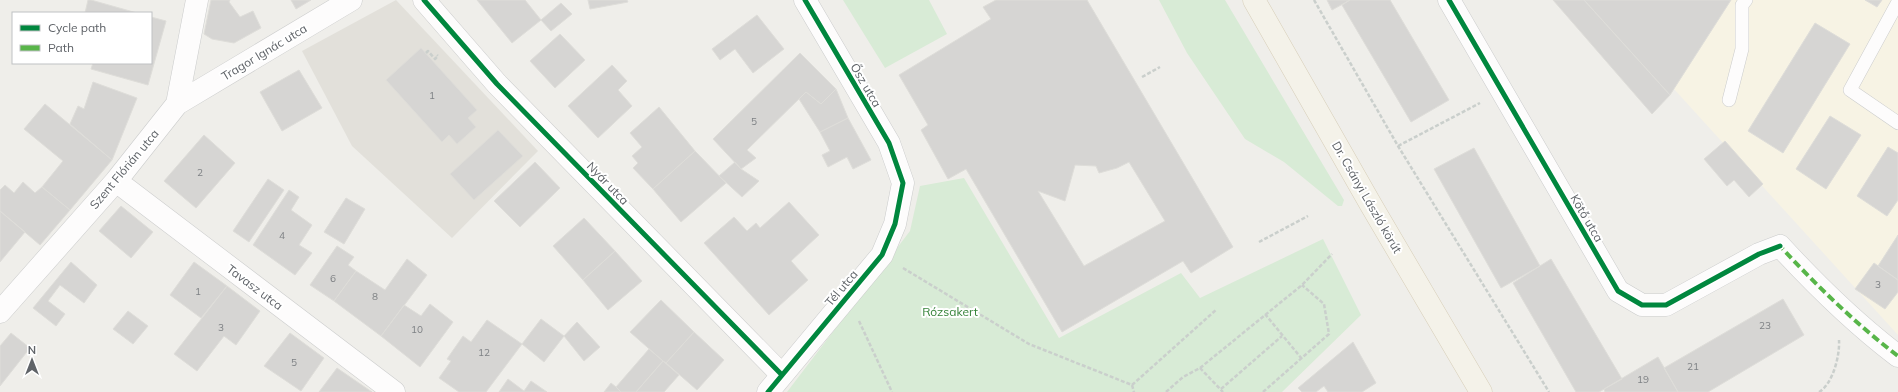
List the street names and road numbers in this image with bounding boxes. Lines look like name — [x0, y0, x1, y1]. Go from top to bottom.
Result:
street label: Tragor Ignác utca — [218, 21, 310, 83]
street label: Ősz utca — [847, 60, 885, 110]
street label: Szent Flórián utca — [86, 126, 162, 212]
street label: Dr. Csányi László körút — [1329, 138, 1405, 256]
street label: Nyár utca — [584, 158, 632, 208]
street label: Kötő utca — [1567, 191, 1607, 245]
street label: Tavasz utca — [224, 261, 286, 313]
street label: Tél utca — [821, 267, 861, 309]

